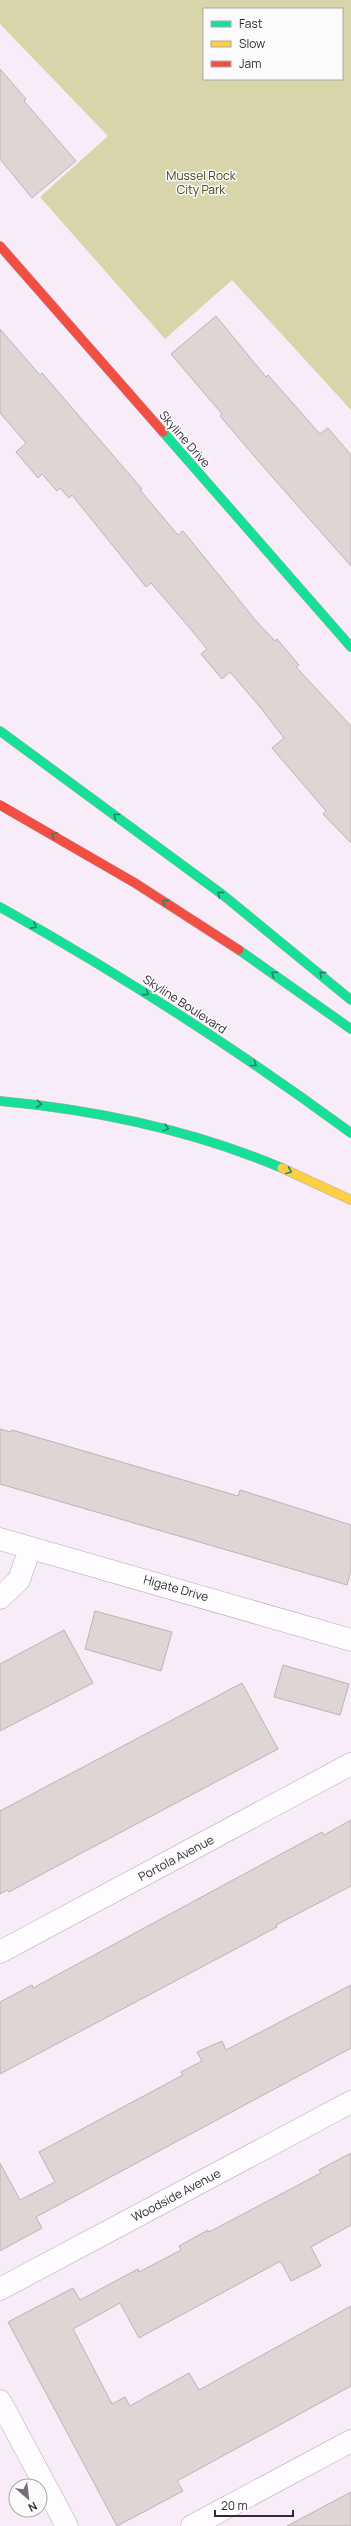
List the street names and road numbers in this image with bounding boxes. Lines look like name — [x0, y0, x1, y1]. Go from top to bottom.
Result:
street label: Skyline Drive — [156, 407, 214, 471]
street label: Skyline Boulevard — [140, 971, 230, 1037]
street label: Higate Drive — [142, 1571, 210, 1605]
street label: Portola Avenue — [135, 1831, 217, 1885]
street label: Woodside Avenue — [129, 2164, 223, 2226]

